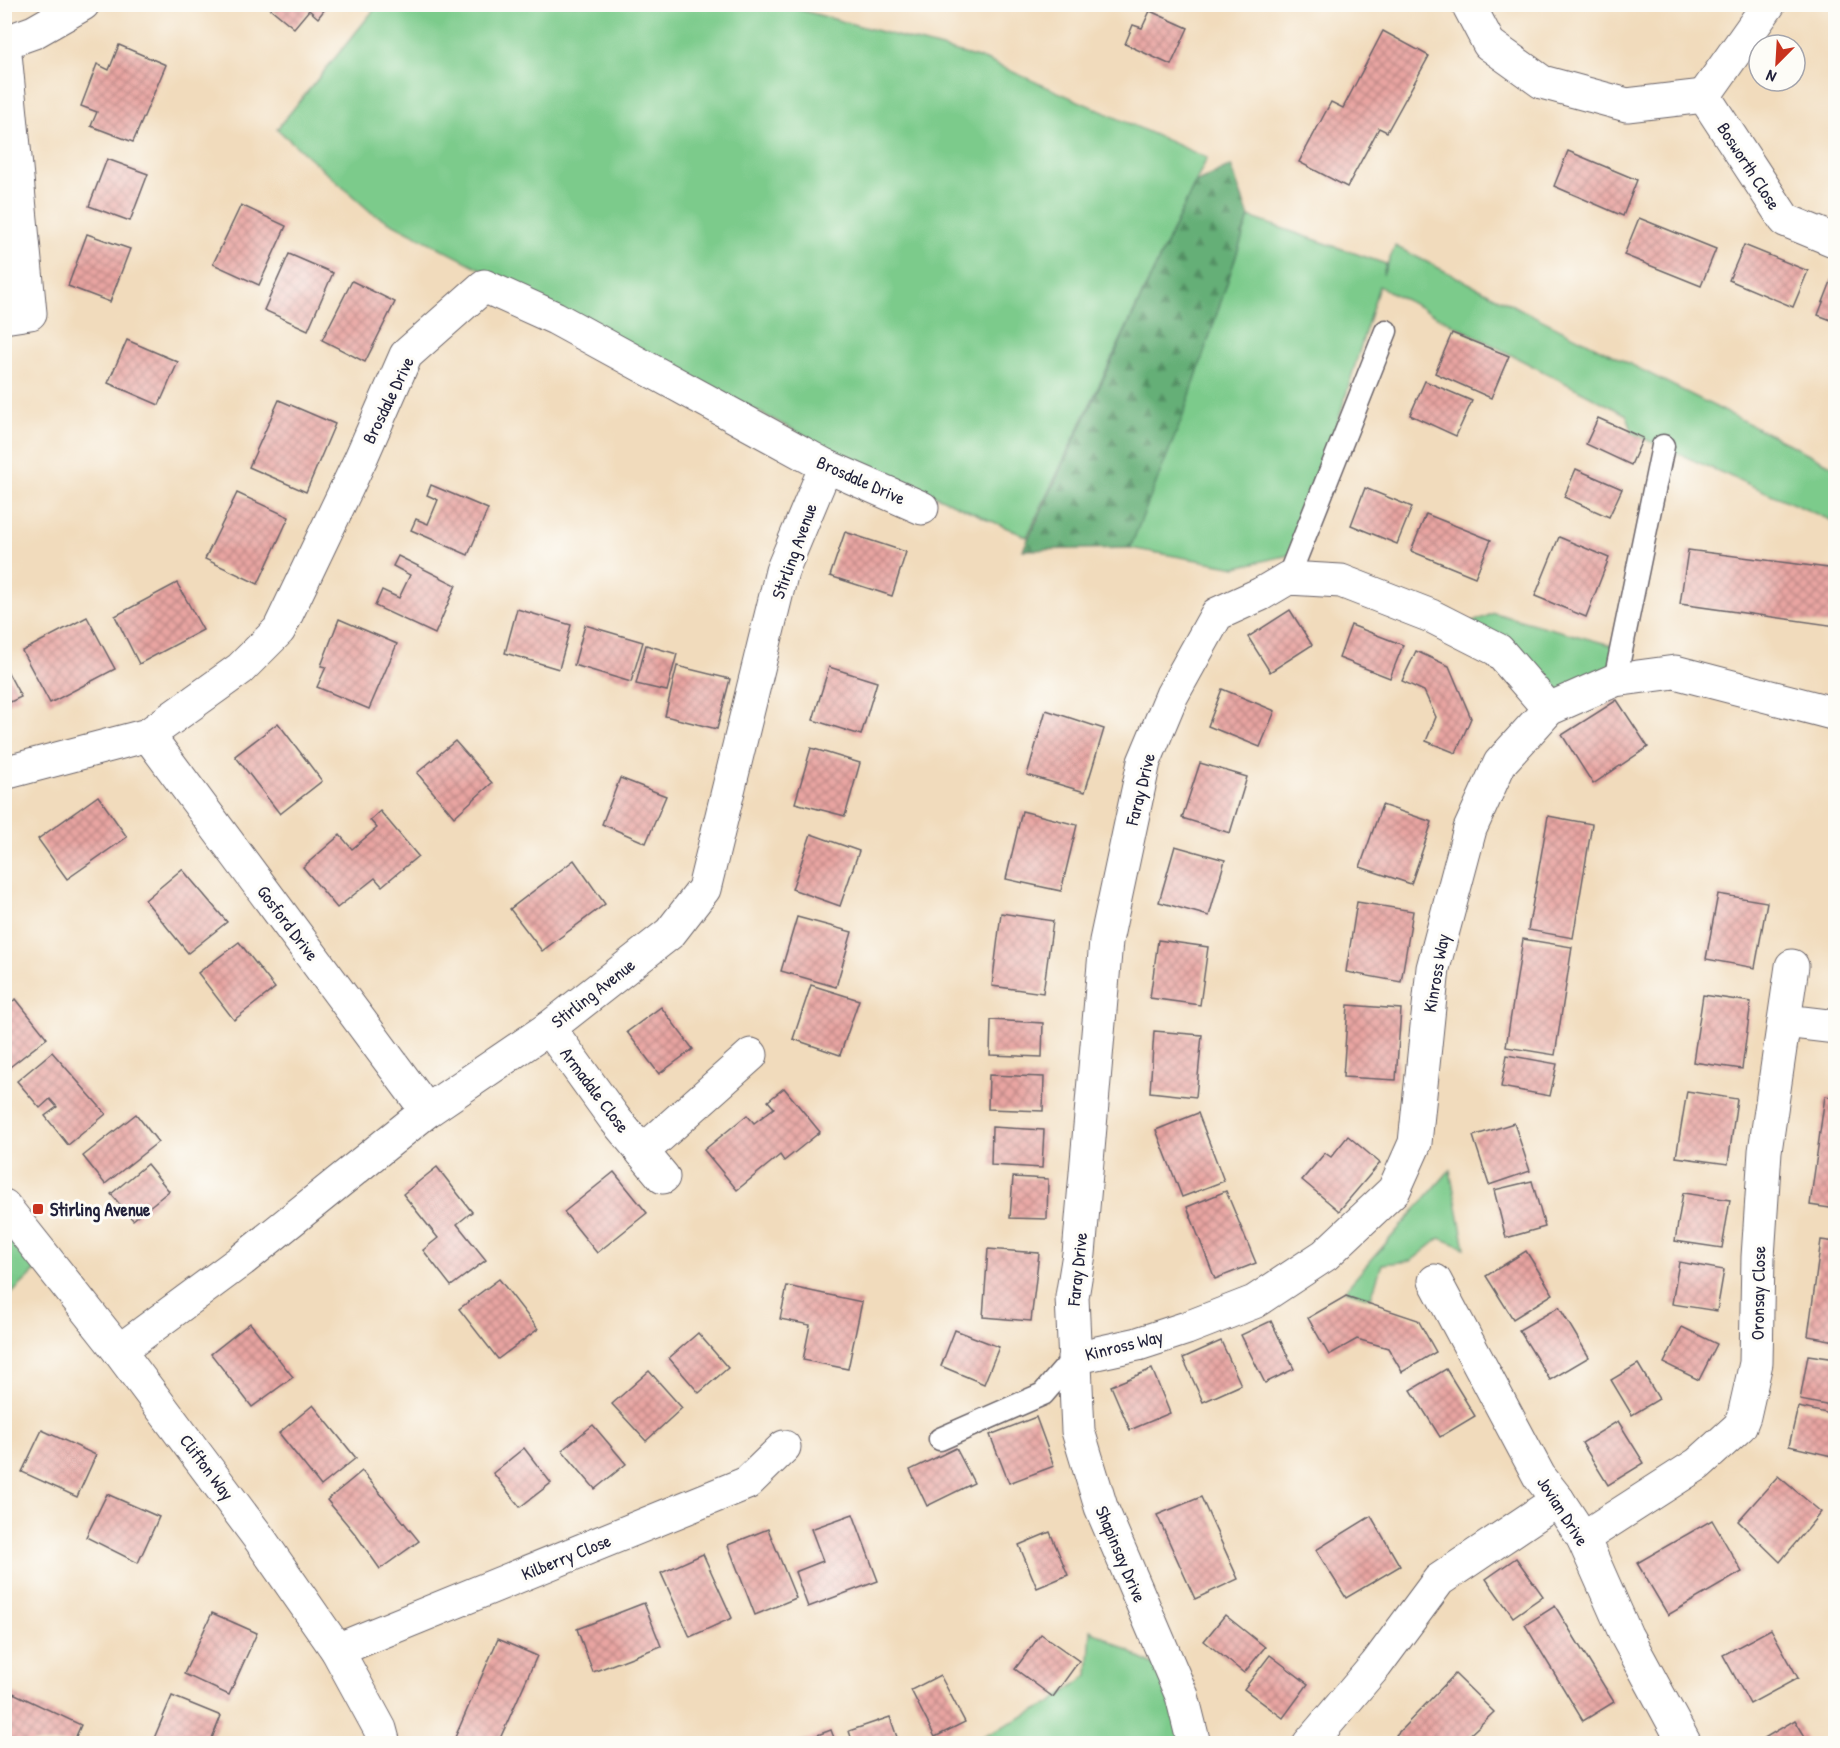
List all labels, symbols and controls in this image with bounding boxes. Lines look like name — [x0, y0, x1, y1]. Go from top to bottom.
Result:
north arrow — [1747, 33, 1807, 93]
text: N — [1762, 65, 1779, 88]
street label: Bosworth Close — [1711, 117, 1787, 215]
street label: Brosdale Drive — [356, 352, 420, 448]
street label: Brosdale Drive — [813, 449, 909, 511]
street label: Stirling Avenue — [765, 500, 823, 602]
street label: Faray Drive — [1119, 750, 1161, 829]
street label: Gosford Drive — [251, 880, 325, 966]
street label: Kinross Way — [1417, 931, 1455, 1014]
street label: Stirling Avenue — [546, 952, 640, 1034]
street label: Armadale Close — [555, 1042, 635, 1138]
place label: Stirling Avenue — [50, 1197, 151, 1223]
marker: Stirling Avenue — [31, 1202, 45, 1216]
street label: Faray Drive — [1061, 1231, 1093, 1308]
street label: Oronsay Close — [1745, 1246, 1771, 1340]
street label: Kinross Way — [1082, 1323, 1166, 1367]
street label: Clifton Way — [174, 1429, 240, 1505]
street label: Jovian Drive — [1531, 1471, 1595, 1551]
street label: Shapinsay Drive — [1089, 1502, 1153, 1606]
street label: Kilberry Close — [518, 1528, 614, 1586]

